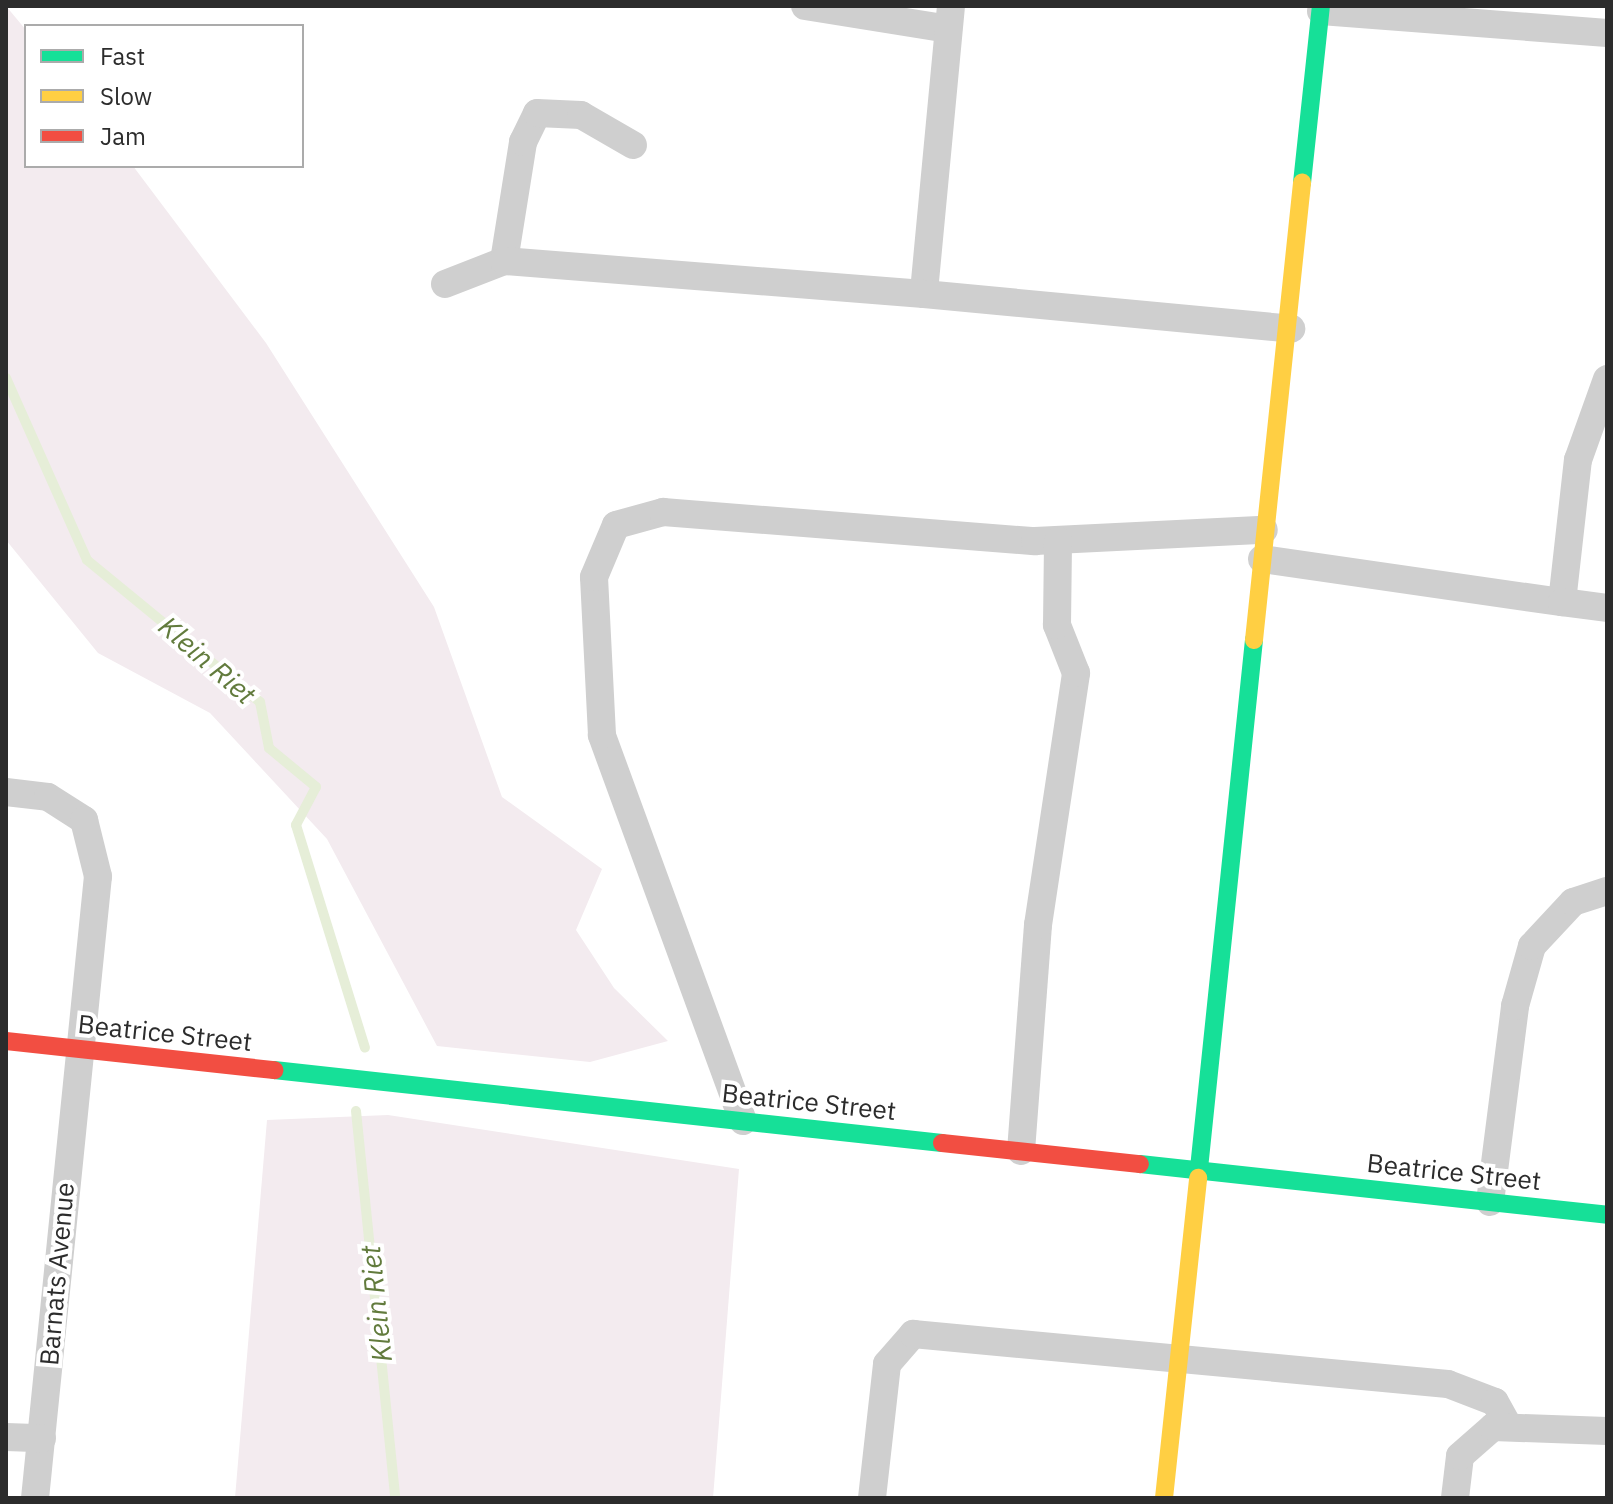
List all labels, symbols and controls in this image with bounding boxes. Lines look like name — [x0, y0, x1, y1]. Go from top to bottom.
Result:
legend — [24, 24, 304, 168]
text: Fast — [100, 40, 145, 72]
text: Slow — [100, 80, 152, 112]
text: Jam — [100, 120, 146, 152]
water label: Klein Riet — [152, 609, 262, 711]
street label: Beatrice Street — [76, 1008, 254, 1058]
street label: Beatrice Street — [720, 1077, 898, 1127]
street label: Beatrice Street — [1365, 1147, 1543, 1197]
street label: Barnats Avenue — [33, 1181, 81, 1367]
water label: Klein Riet — [353, 1244, 399, 1364]

